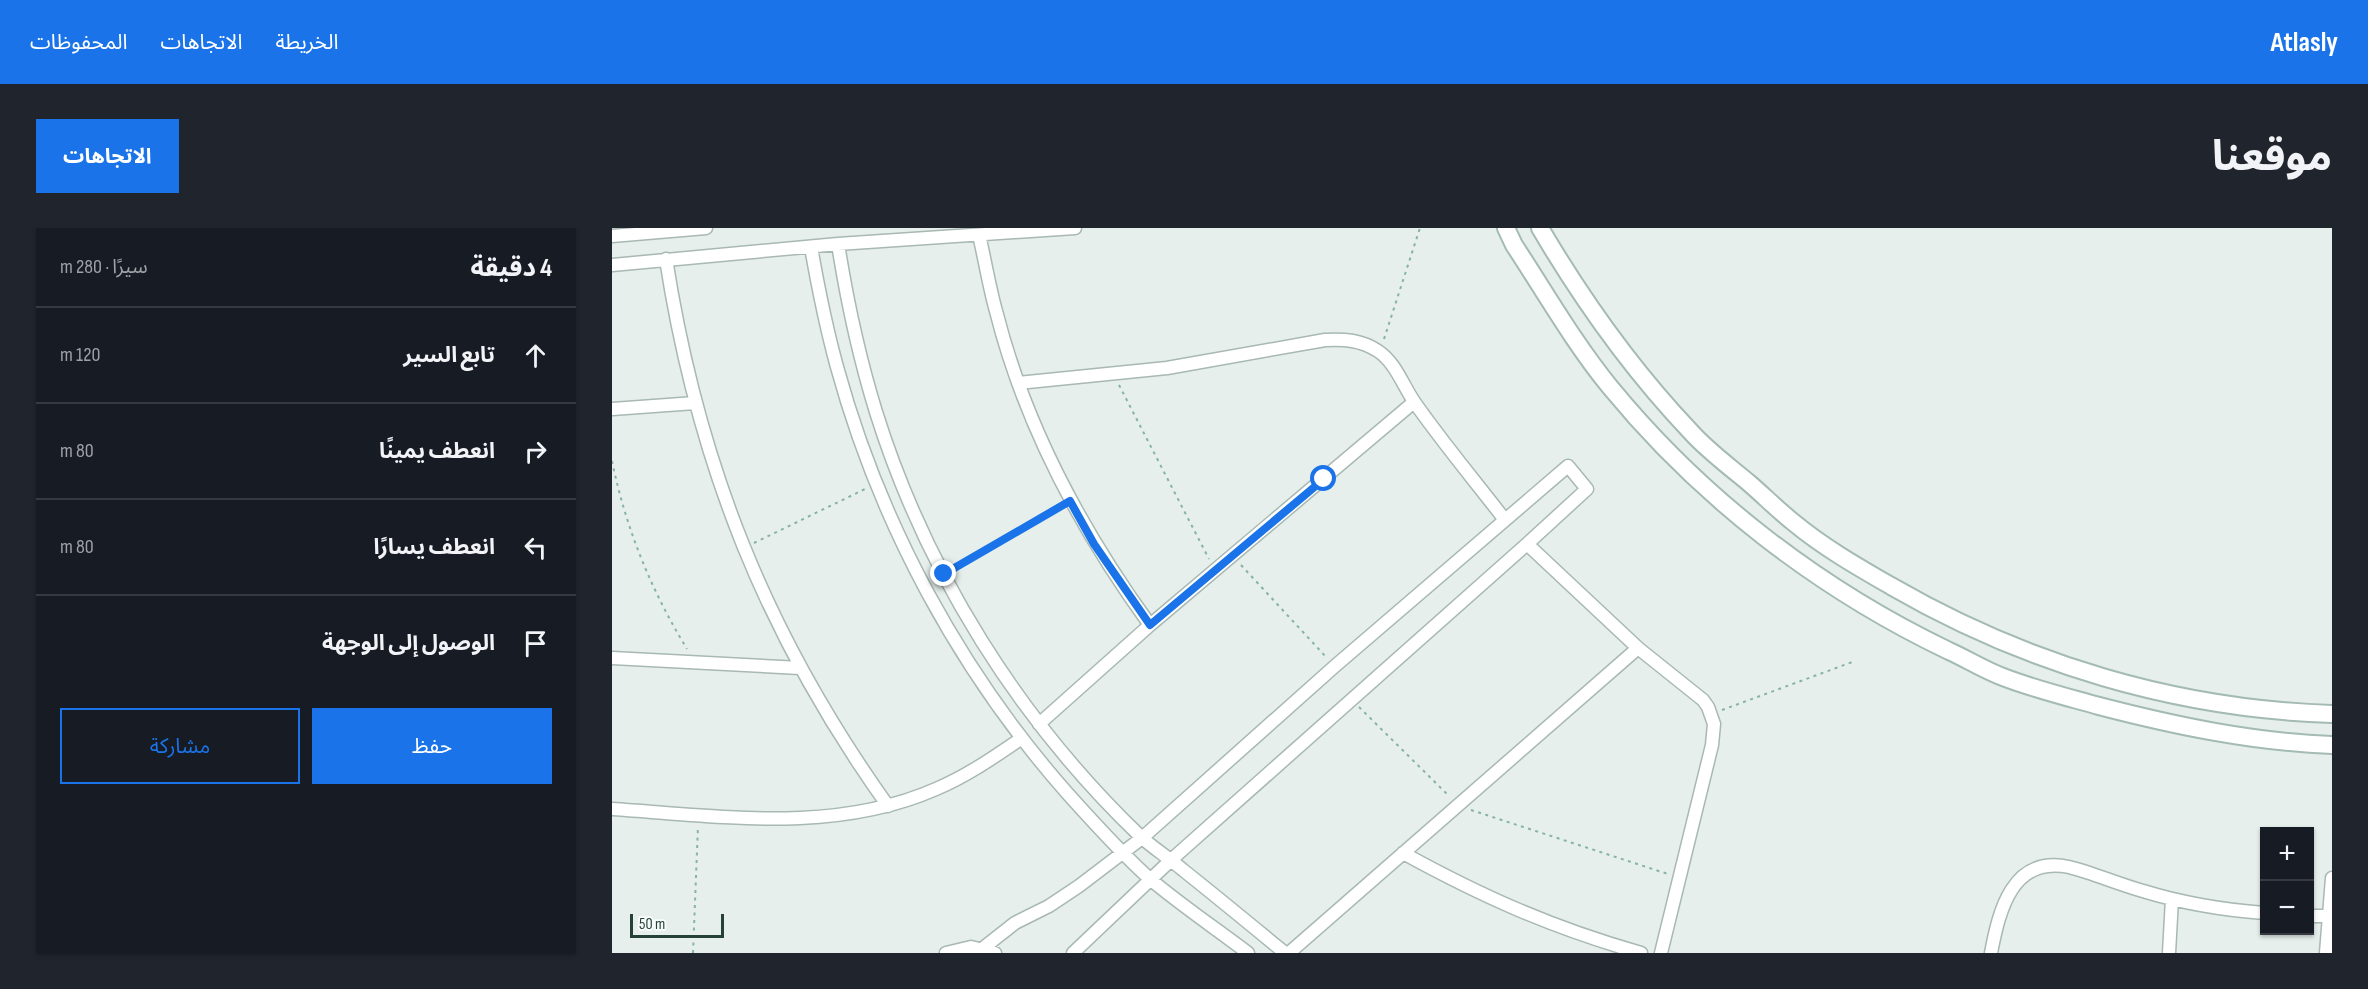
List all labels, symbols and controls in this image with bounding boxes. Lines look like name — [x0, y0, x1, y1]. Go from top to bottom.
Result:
text: Atlasly — [2270, 26, 2338, 59]
text: المحفوظات — [30, 30, 127, 55]
text: الاتجاهات — [160, 30, 242, 55]
text: الخريطة — [275, 30, 338, 55]
button: الاتجاهات — [36, 119, 179, 193]
text: موقعنا — [2212, 132, 2332, 183]
text: 4 دقيقة — [470, 253, 552, 284]
text: سيرًا · 280 m — [60, 255, 148, 279]
icon: ahead — [519, 339, 552, 372]
text: تابع السير — [403, 342, 495, 369]
text: 120 m — [60, 343, 100, 367]
icon: right — [519, 435, 552, 468]
text: انعطف يمينًا — [379, 438, 495, 465]
text: 80 m — [60, 439, 94, 463]
route start — [1310, 465, 1336, 491]
icon: left — [519, 531, 552, 564]
text: انعطف يسارًا — [373, 534, 495, 561]
text: 80 m — [60, 535, 94, 559]
route end — [930, 560, 956, 586]
icon: arrive — [519, 627, 552, 660]
text: الوصول إلى الوجهة — [322, 630, 495, 657]
button: مشاركة — [60, 708, 300, 784]
button: حفظ — [312, 708, 552, 784]
map controls — [2260, 827, 2314, 935]
button: + — [2260, 827, 2314, 881]
button: − — [2260, 881, 2314, 935]
scale bar — [630, 911, 724, 938]
text: 50 m — [639, 915, 665, 934]

